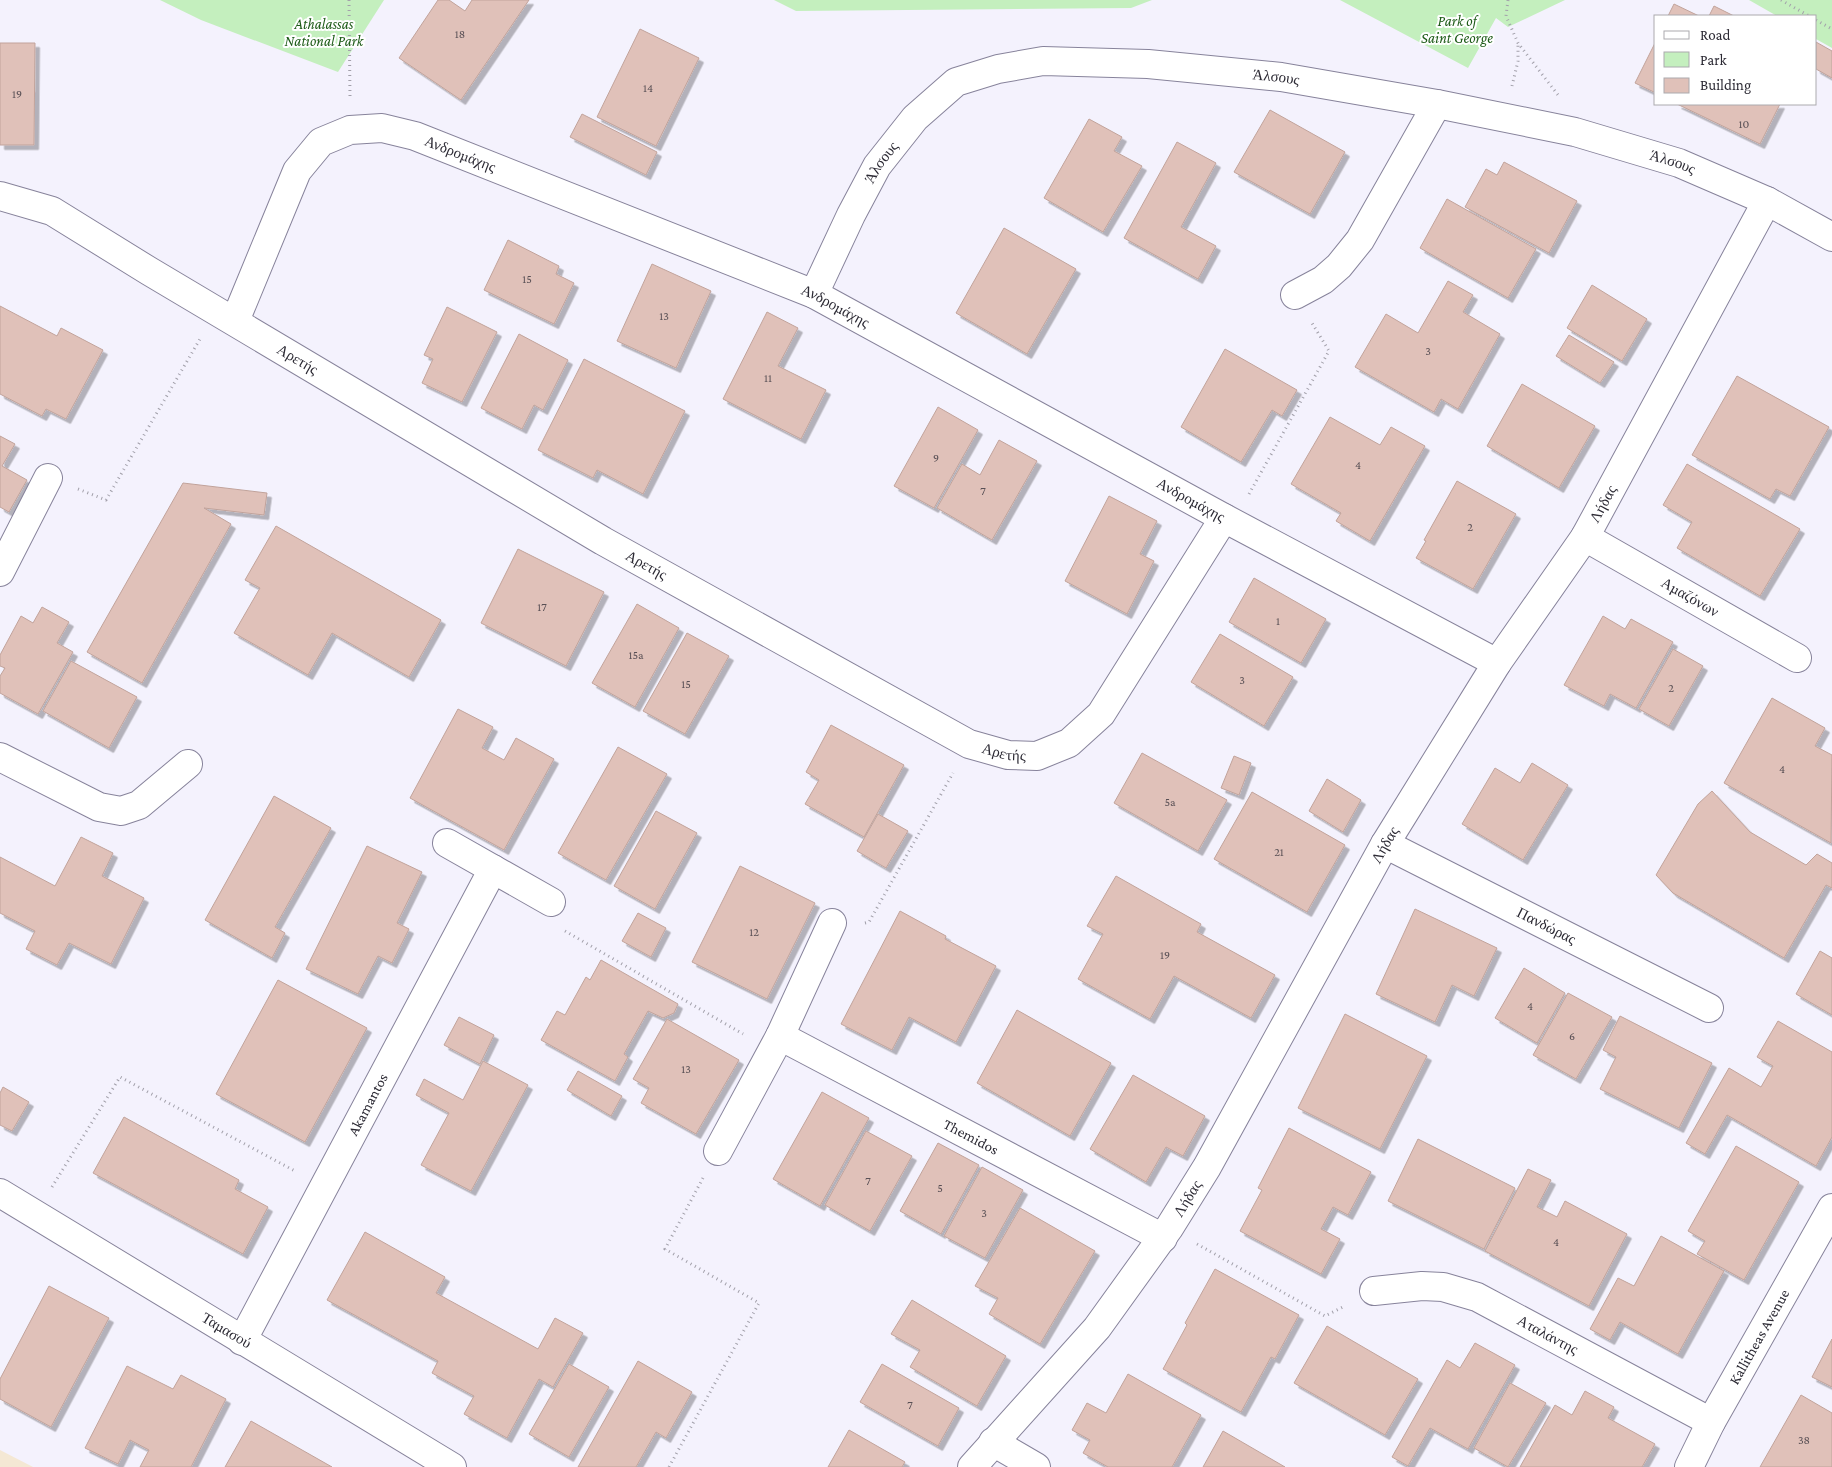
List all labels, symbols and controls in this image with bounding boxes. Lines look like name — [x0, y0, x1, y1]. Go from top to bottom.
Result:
park label: Park of Saint George — [1421, 13, 1493, 47]
legend — [1654, 15, 1817, 105]
park label: Athalassas National Park — [285, 16, 365, 49]
house number: 18 — [455, 27, 465, 41]
text: Road — [1700, 27, 1731, 43]
text: Park — [1700, 52, 1727, 68]
street label: Άλσους — [1252, 66, 1301, 88]
text: Building — [1700, 77, 1751, 94]
house number: 14 — [643, 81, 653, 95]
house number: 19 — [12, 87, 22, 101]
house number: 10 — [1739, 117, 1750, 131]
street label: Ανδρομάχης — [422, 133, 498, 175]
street label: Άλσους — [861, 138, 901, 186]
street label: Άλσους — [1648, 147, 1698, 177]
house number: 15 — [522, 272, 532, 286]
street label: Ανδρομάχης — [799, 282, 872, 331]
house number: 13 — [659, 309, 669, 323]
street label: Αρετής — [274, 341, 321, 378]
house number: 3 — [1425, 344, 1431, 358]
house number: 11 — [764, 371, 772, 385]
house number: 9 — [933, 451, 939, 465]
house number: 4 — [1355, 458, 1361, 472]
street label: Ανδρομάχης — [1154, 475, 1228, 525]
street label: Λήδας — [1586, 483, 1619, 525]
house number: 7 — [980, 484, 986, 498]
house number: 2 — [1467, 520, 1473, 534]
street label: Αρετής — [623, 547, 670, 583]
street label: Αμαζόνων — [1659, 574, 1722, 620]
house number: 17 — [537, 600, 547, 614]
house number: 1 — [1276, 614, 1280, 628]
house number: 15a — [628, 648, 644, 662]
house number: 3 — [1239, 673, 1245, 687]
house number: 15 — [681, 677, 691, 691]
house number: 2 — [1668, 681, 1674, 695]
street label: Αρετής — [980, 740, 1026, 764]
house number: 4 — [1779, 762, 1785, 776]
house number: 5a — [1164, 795, 1176, 809]
street label: Λήδας — [1368, 824, 1402, 866]
house number: 21 — [1274, 845, 1284, 859]
street label: Πανδώρας — [1514, 904, 1579, 947]
house number: 12 — [749, 925, 759, 939]
house number: 19 — [1160, 948, 1170, 962]
house number: 4 — [1527, 999, 1533, 1013]
house number: 6 — [1569, 1029, 1575, 1043]
house number: 13 — [681, 1062, 691, 1076]
street label: Akamantos — [345, 1071, 391, 1138]
street label: Themidos — [941, 1116, 1001, 1158]
house number: 7 — [865, 1174, 871, 1188]
street label: Λήδας — [1170, 1177, 1205, 1219]
house number: 5 — [937, 1181, 943, 1195]
house number: 3 — [981, 1206, 987, 1220]
house number: 4 — [1553, 1235, 1559, 1249]
street label: Kallitheas Avenue — [1726, 1286, 1793, 1387]
street label: Ταμασού — [199, 1309, 254, 1351]
street label: Αταλάντης — [1515, 1312, 1581, 1358]
house number: 7 — [907, 1398, 913, 1412]
house number: 38 — [1798, 1433, 1810, 1447]

